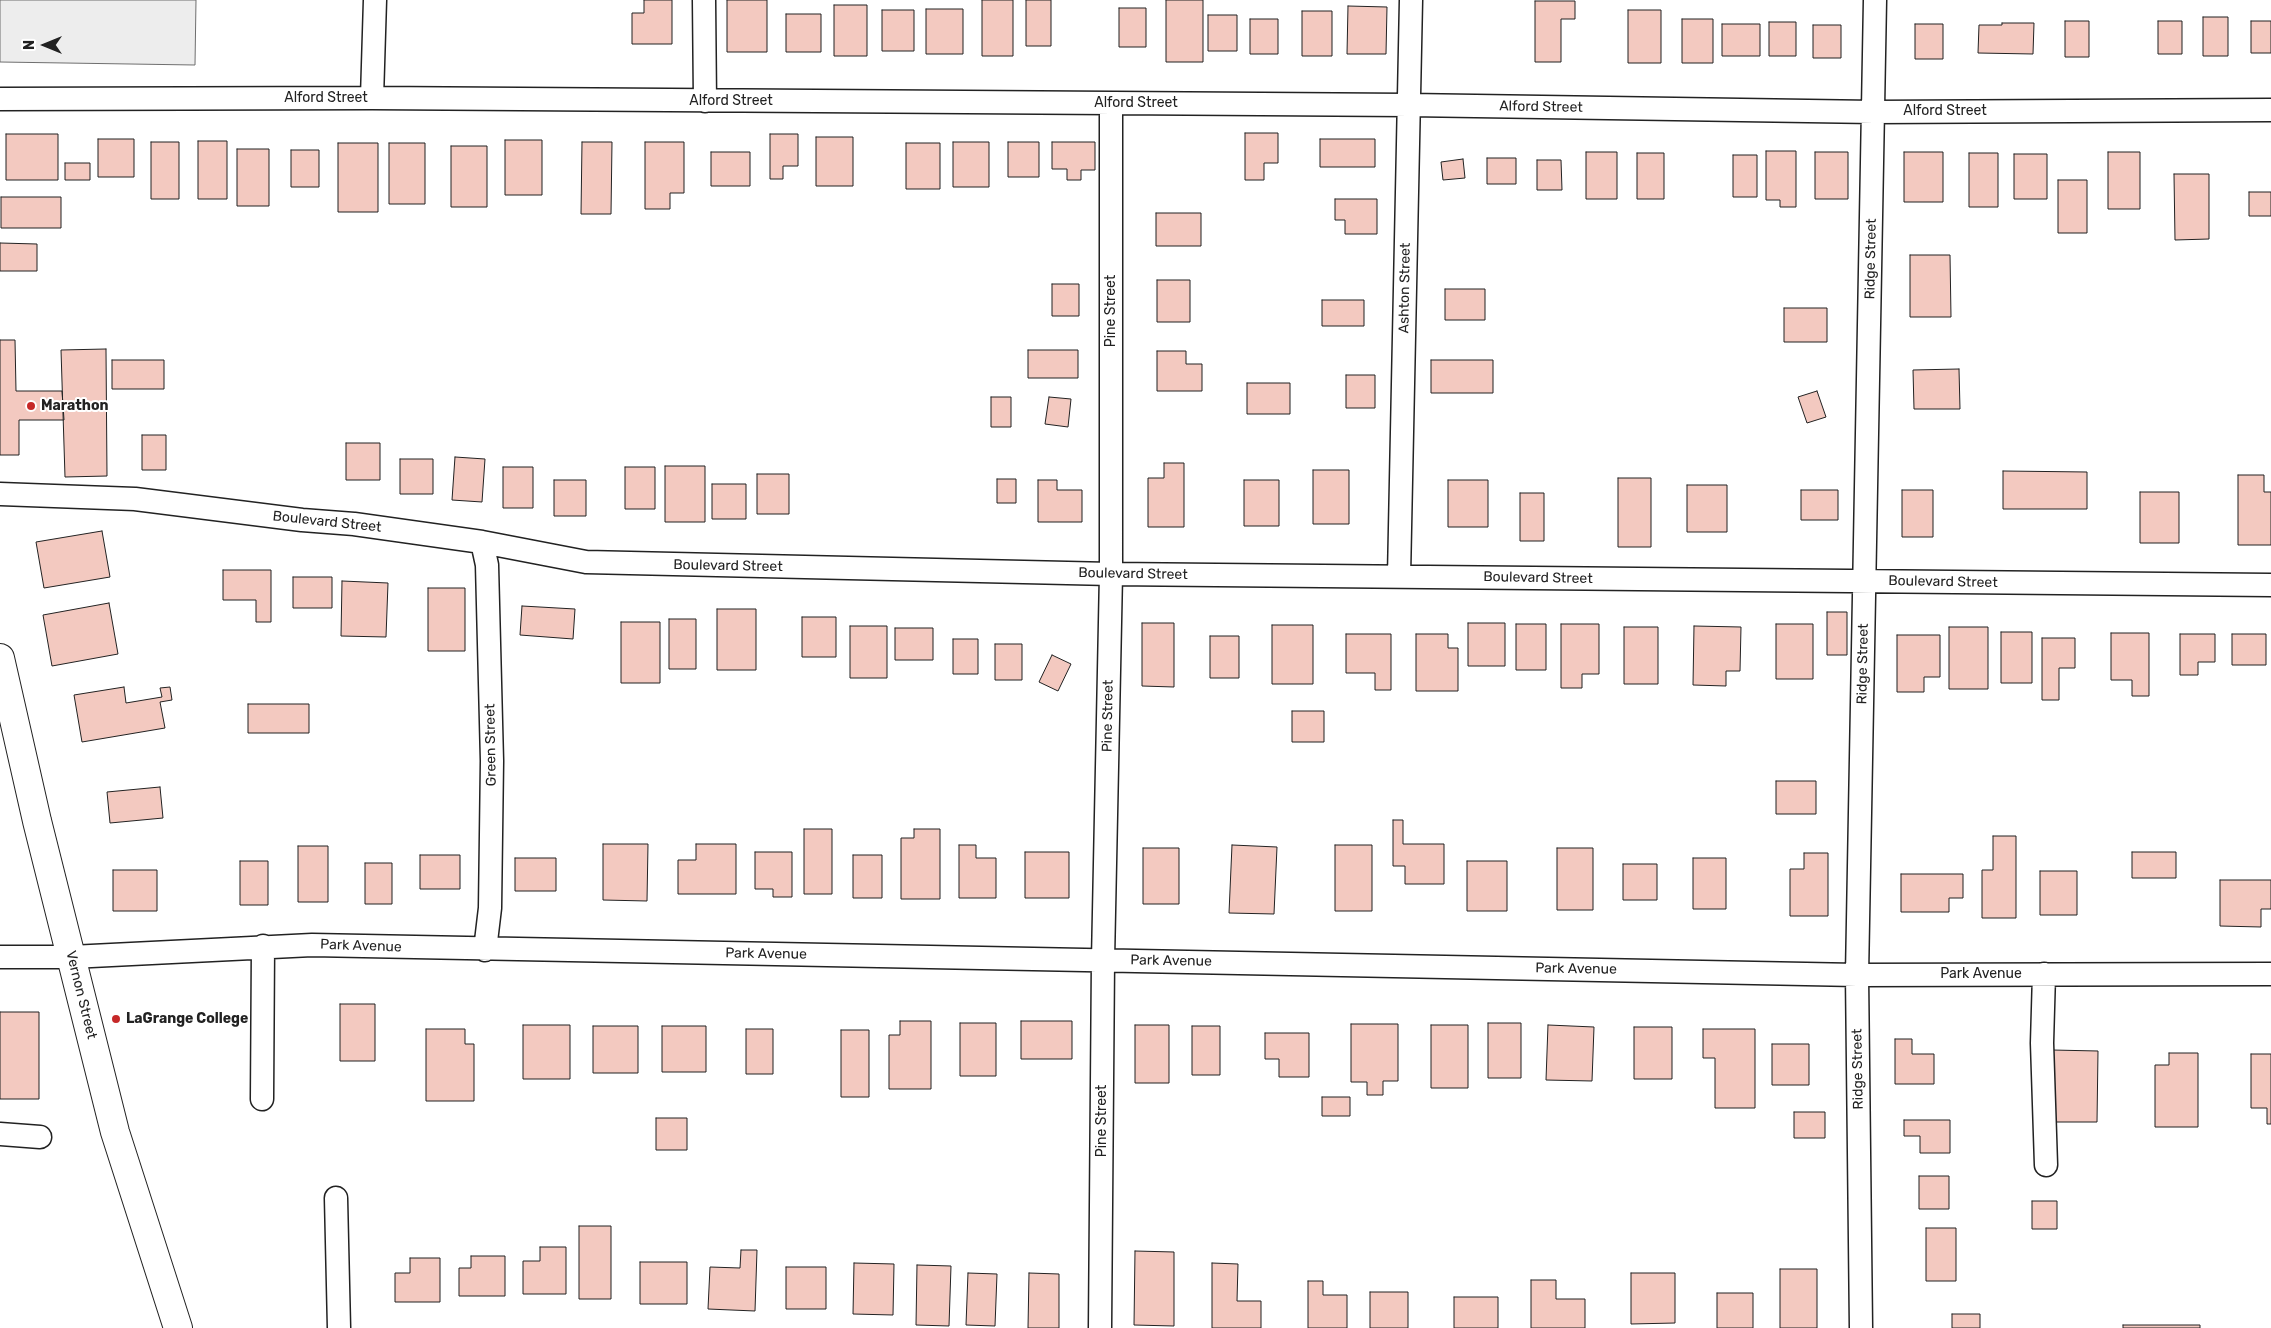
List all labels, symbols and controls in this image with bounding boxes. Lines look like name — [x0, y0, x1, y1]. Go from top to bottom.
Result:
north arrow — [20, 20, 70, 70]
text: N — [21, 40, 38, 50]
street label: Alford Street — [284, 90, 368, 106]
street label: Alford Street — [689, 93, 773, 109]
street label: Alford Street — [1094, 95, 1178, 111]
street label: Alford Street — [1499, 98, 1583, 116]
street label: Alford Street — [1903, 103, 1987, 119]
street label: Ridge Street — [1862, 218, 1880, 300]
street label: Ashton Street — [1396, 242, 1414, 334]
street label: Pine Street — [1103, 275, 1119, 347]
place label: Marathon — [41, 398, 108, 414]
marker: Marathon — [25, 400, 37, 412]
street label: Boulevard Street — [272, 508, 382, 536]
street label: Boulevard Street — [673, 557, 783, 575]
street label: Boulevard Street — [1078, 565, 1188, 583]
street label: Boulevard Street — [1483, 569, 1593, 587]
street label: Boulevard Street — [1888, 573, 1998, 591]
street label: Ridge Street — [1854, 623, 1872, 705]
street label: Pine Street — [1099, 680, 1117, 752]
street label: Green Street — [482, 703, 500, 787]
street label: Park Avenue — [320, 936, 402, 956]
street label: Park Avenue — [725, 945, 807, 963]
street label: Vernon Street — [62, 949, 100, 1041]
street label: Park Avenue — [1130, 952, 1212, 970]
street label: Park Avenue — [1535, 960, 1617, 978]
street label: Park Avenue — [1940, 966, 2022, 982]
place label: LaGrange College — [126, 1011, 248, 1027]
marker: LaGrange College — [110, 1013, 122, 1025]
street label: Ridge Street — [1849, 1028, 1867, 1110]
street label: Pine Street — [1094, 1085, 1110, 1157]

